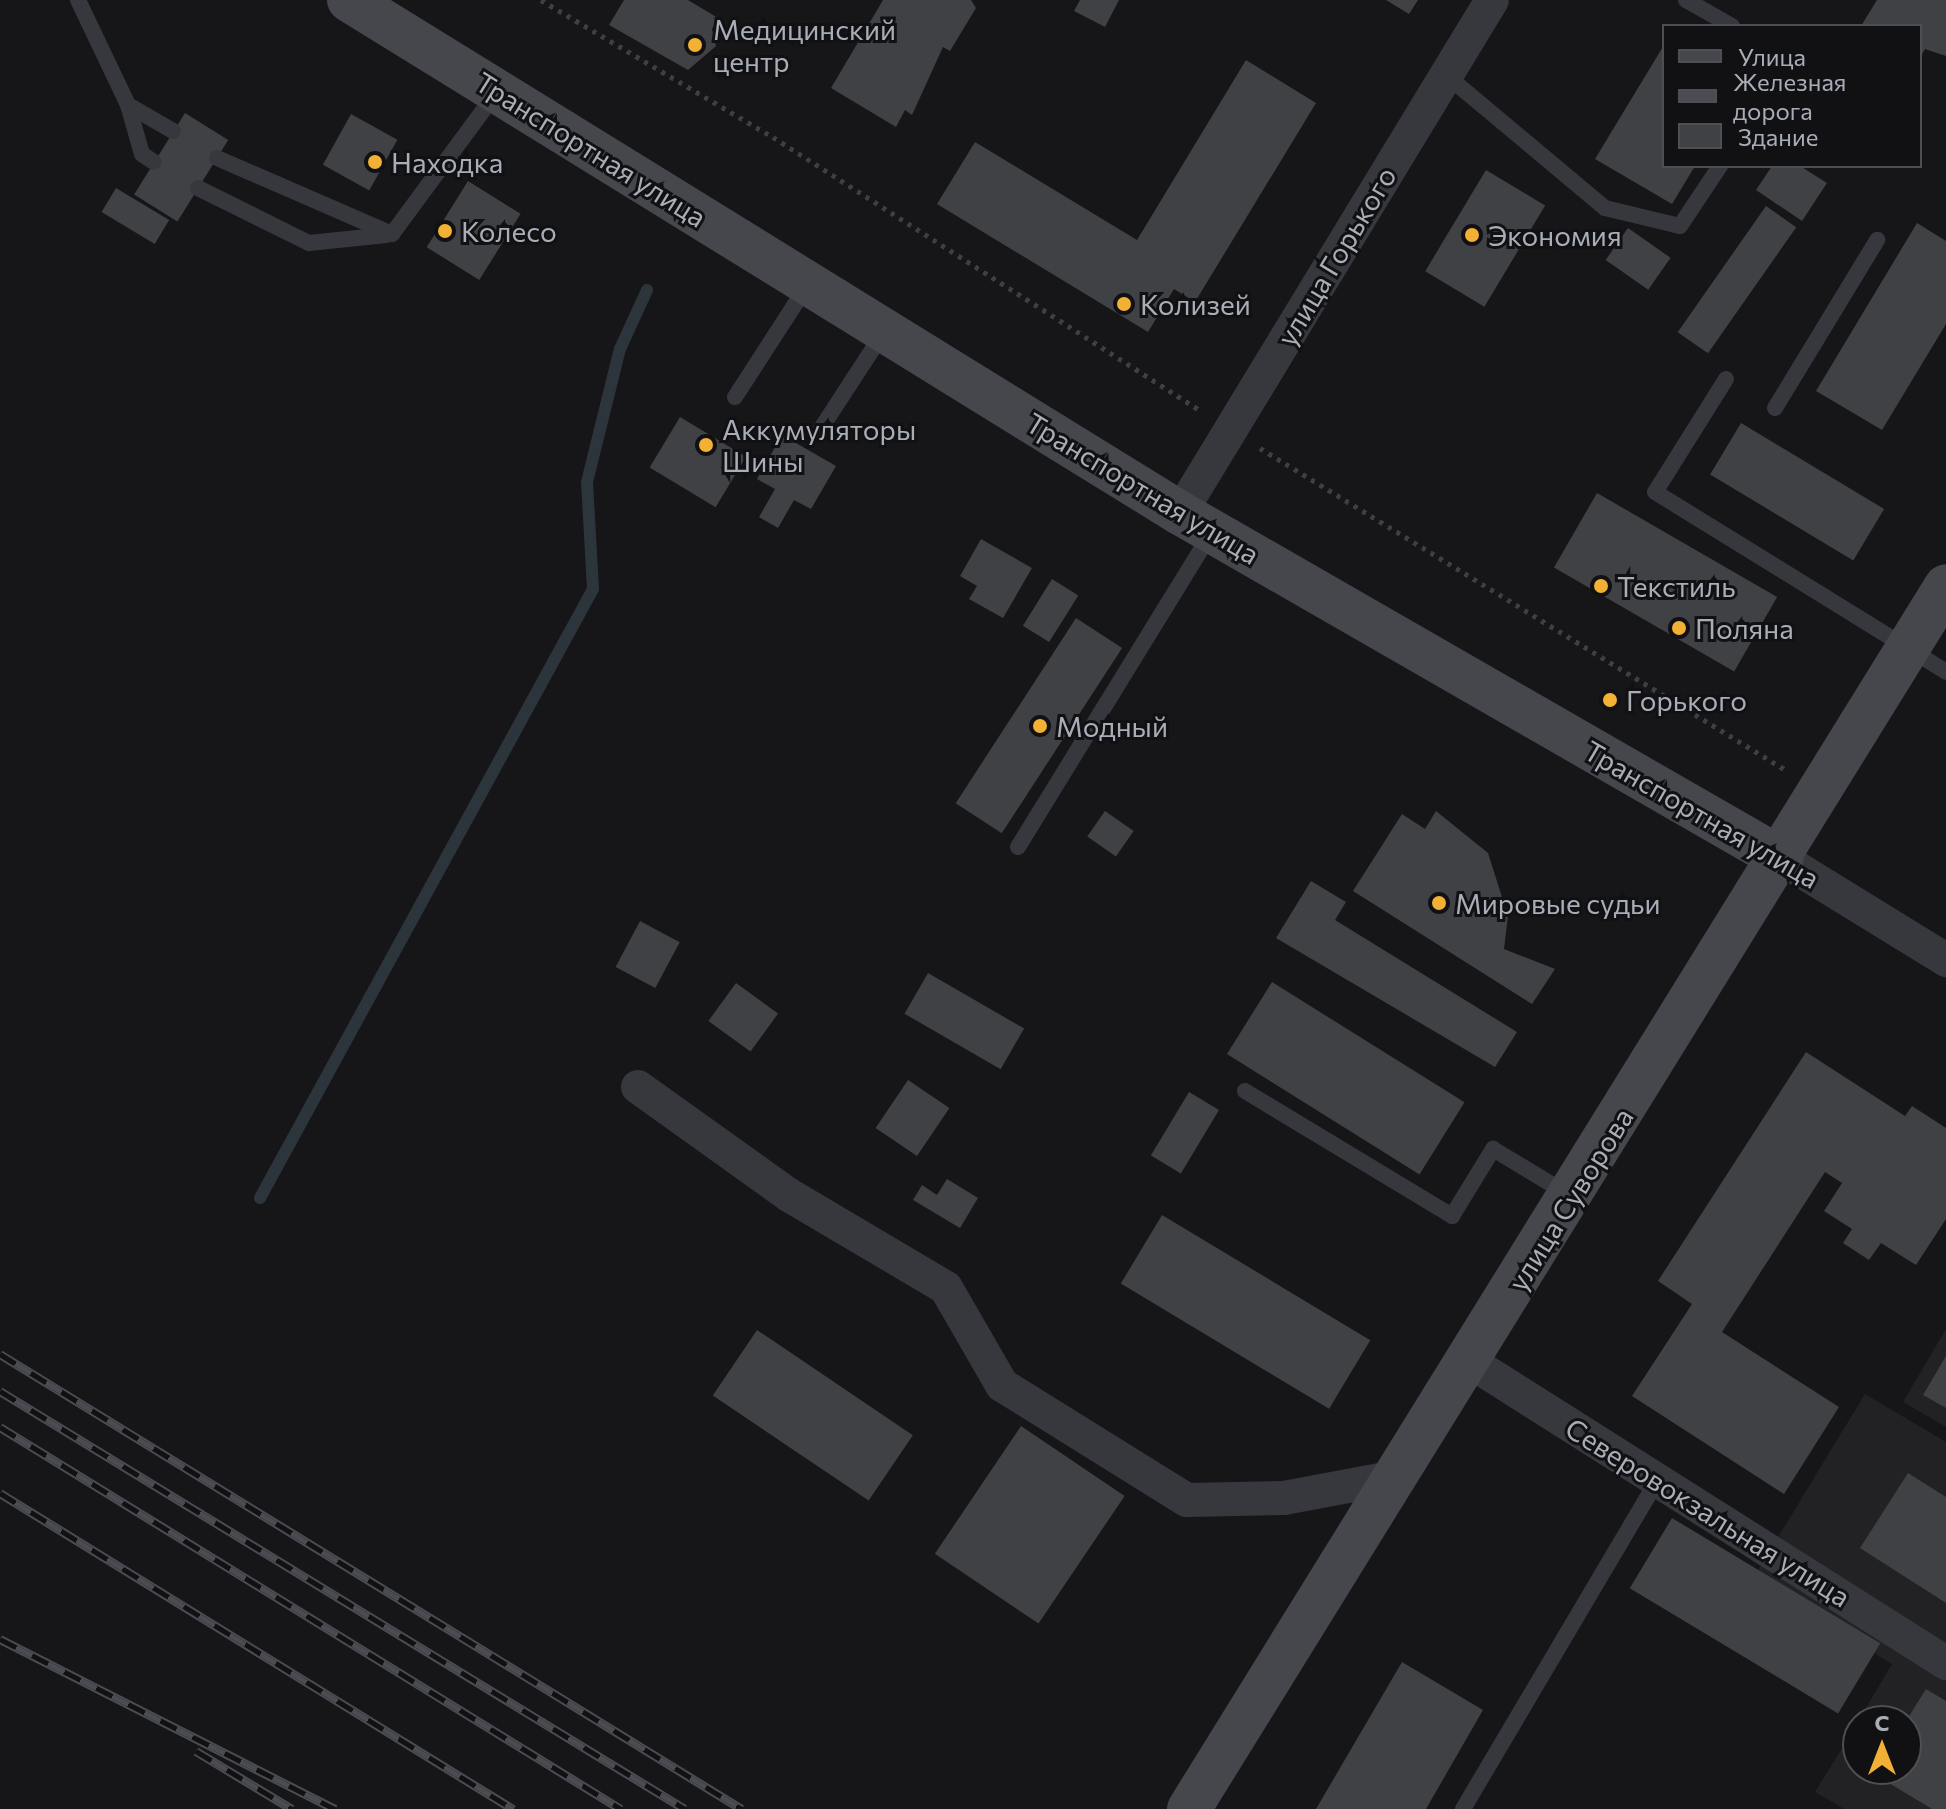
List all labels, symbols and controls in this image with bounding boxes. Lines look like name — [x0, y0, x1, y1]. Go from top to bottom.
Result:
place label: Медицинский центр — [713, 12, 896, 78]
legend — [1662, 24, 1922, 168]
marker: Медицинский центр — [684, 34, 706, 56]
text: Улица — [1738, 42, 1806, 71]
street label: Транспортная улица — [470, 64, 712, 234]
text: Железная дорога — [1733, 67, 1846, 125]
text: Здание — [1738, 122, 1818, 151]
place label: Находка — [391, 145, 503, 179]
marker: Находка — [366, 153, 384, 171]
street label: улица Горького — [1269, 160, 1403, 352]
place label: Колесо — [461, 214, 557, 248]
place label: Экономия — [1488, 218, 1622, 252]
marker: Колесо — [436, 222, 454, 240]
marker: Экономия — [1463, 226, 1481, 244]
place label: Колизей — [1140, 287, 1251, 321]
marker: Колизей — [1115, 295, 1133, 313]
street label: Транспортная улица — [1021, 405, 1265, 571]
place label: Аккумуляторы Шины — [722, 412, 916, 478]
marker: Аккумуляторы Шины — [697, 436, 715, 454]
place label: Текстиль — [1617, 569, 1736, 603]
marker: Текстиль — [1592, 577, 1610, 595]
place label: Поляна — [1695, 611, 1794, 645]
marker: Поляна — [1670, 619, 1688, 637]
place label: Горького — [1626, 683, 1747, 717]
marker: Горького — [1601, 691, 1619, 709]
place label: Модный — [1056, 709, 1168, 743]
marker: Модный — [1031, 717, 1049, 735]
street label: Транспортная улица — [1579, 733, 1825, 895]
place label: Мировые судьи — [1455, 886, 1660, 920]
marker: Мировые судьи — [1430, 894, 1448, 912]
street label: улица Суворова — [1500, 1101, 1640, 1297]
street label: Северовокзальная улица — [1560, 1411, 1856, 1613]
north arrow — [1842, 1705, 1922, 1785]
text: С — [1874, 1709, 1890, 1736]

